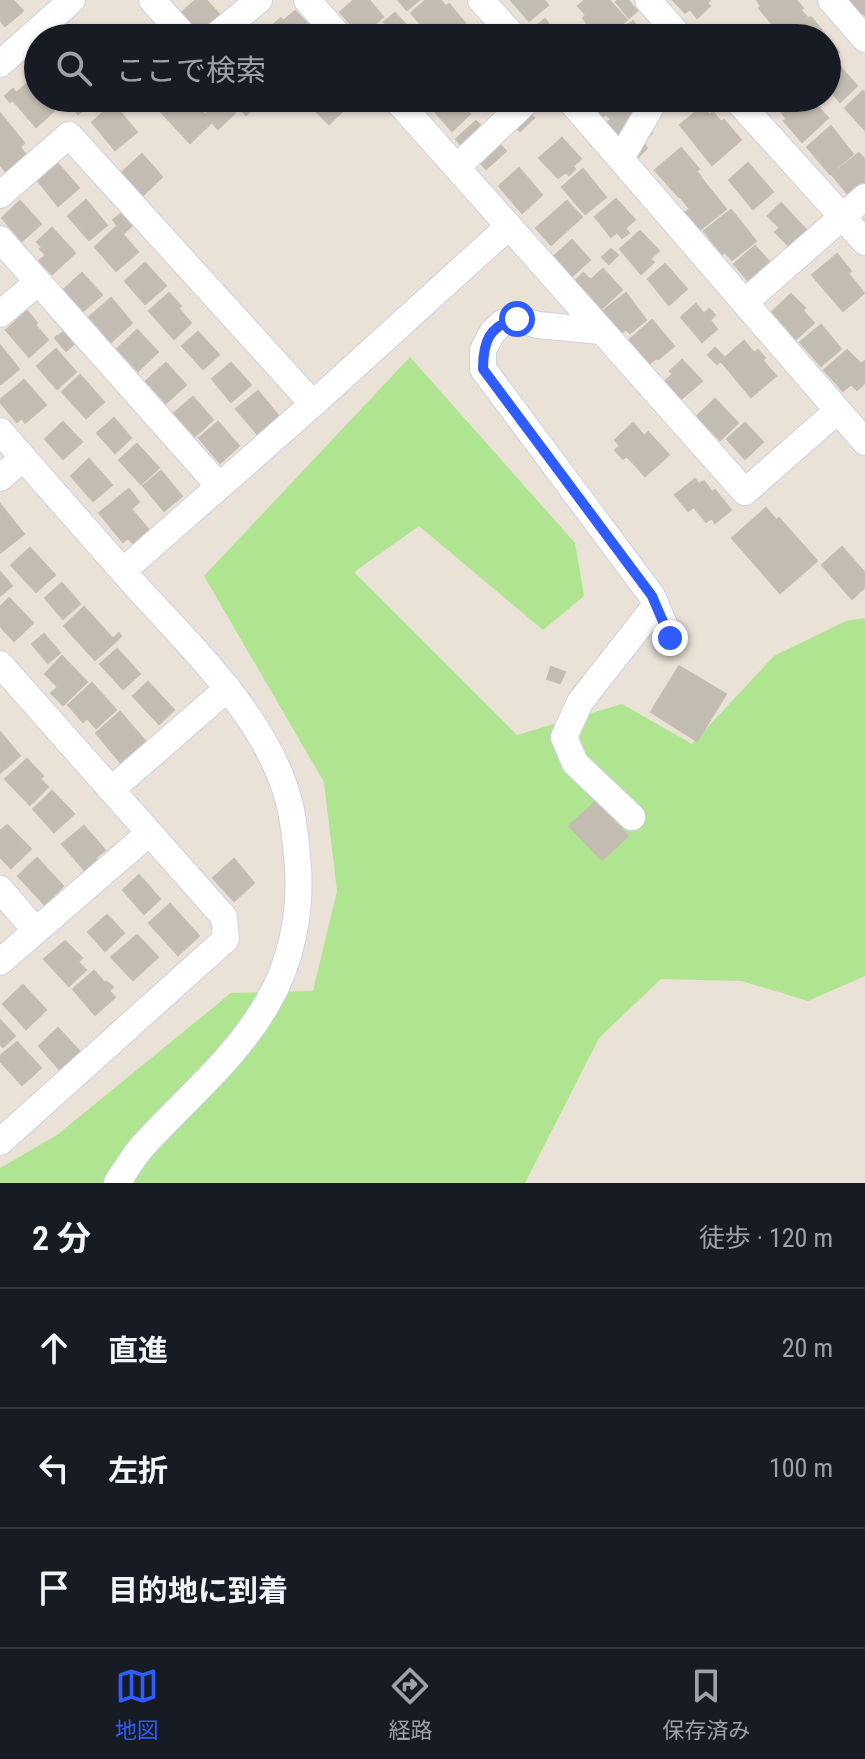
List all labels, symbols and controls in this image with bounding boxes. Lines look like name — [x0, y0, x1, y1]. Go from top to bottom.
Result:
search box — [24, 24, 841, 112]
icon: search — [52, 46, 96, 90]
text: ここで検索 — [116, 53, 266, 88]
route start — [499, 301, 535, 337]
route end — [652, 620, 688, 656]
text: 2 分 — [32, 1218, 91, 1258]
text: 徒歩 · 120 m — [699, 1223, 833, 1253]
icon: ahead — [32, 1326, 76, 1370]
text: 直進 — [108, 1333, 168, 1368]
text: 20 m — [782, 1333, 833, 1363]
icon: left — [32, 1446, 76, 1490]
text: 左折 — [108, 1453, 168, 1488]
text: 100 m — [769, 1453, 833, 1483]
icon: arrive — [32, 1566, 76, 1610]
text: 目的地に到着 — [108, 1573, 288, 1608]
tab: 地図 — [115, 1664, 159, 1744]
tab: 経路 — [388, 1664, 432, 1744]
tab: 保存済み — [662, 1664, 750, 1744]

